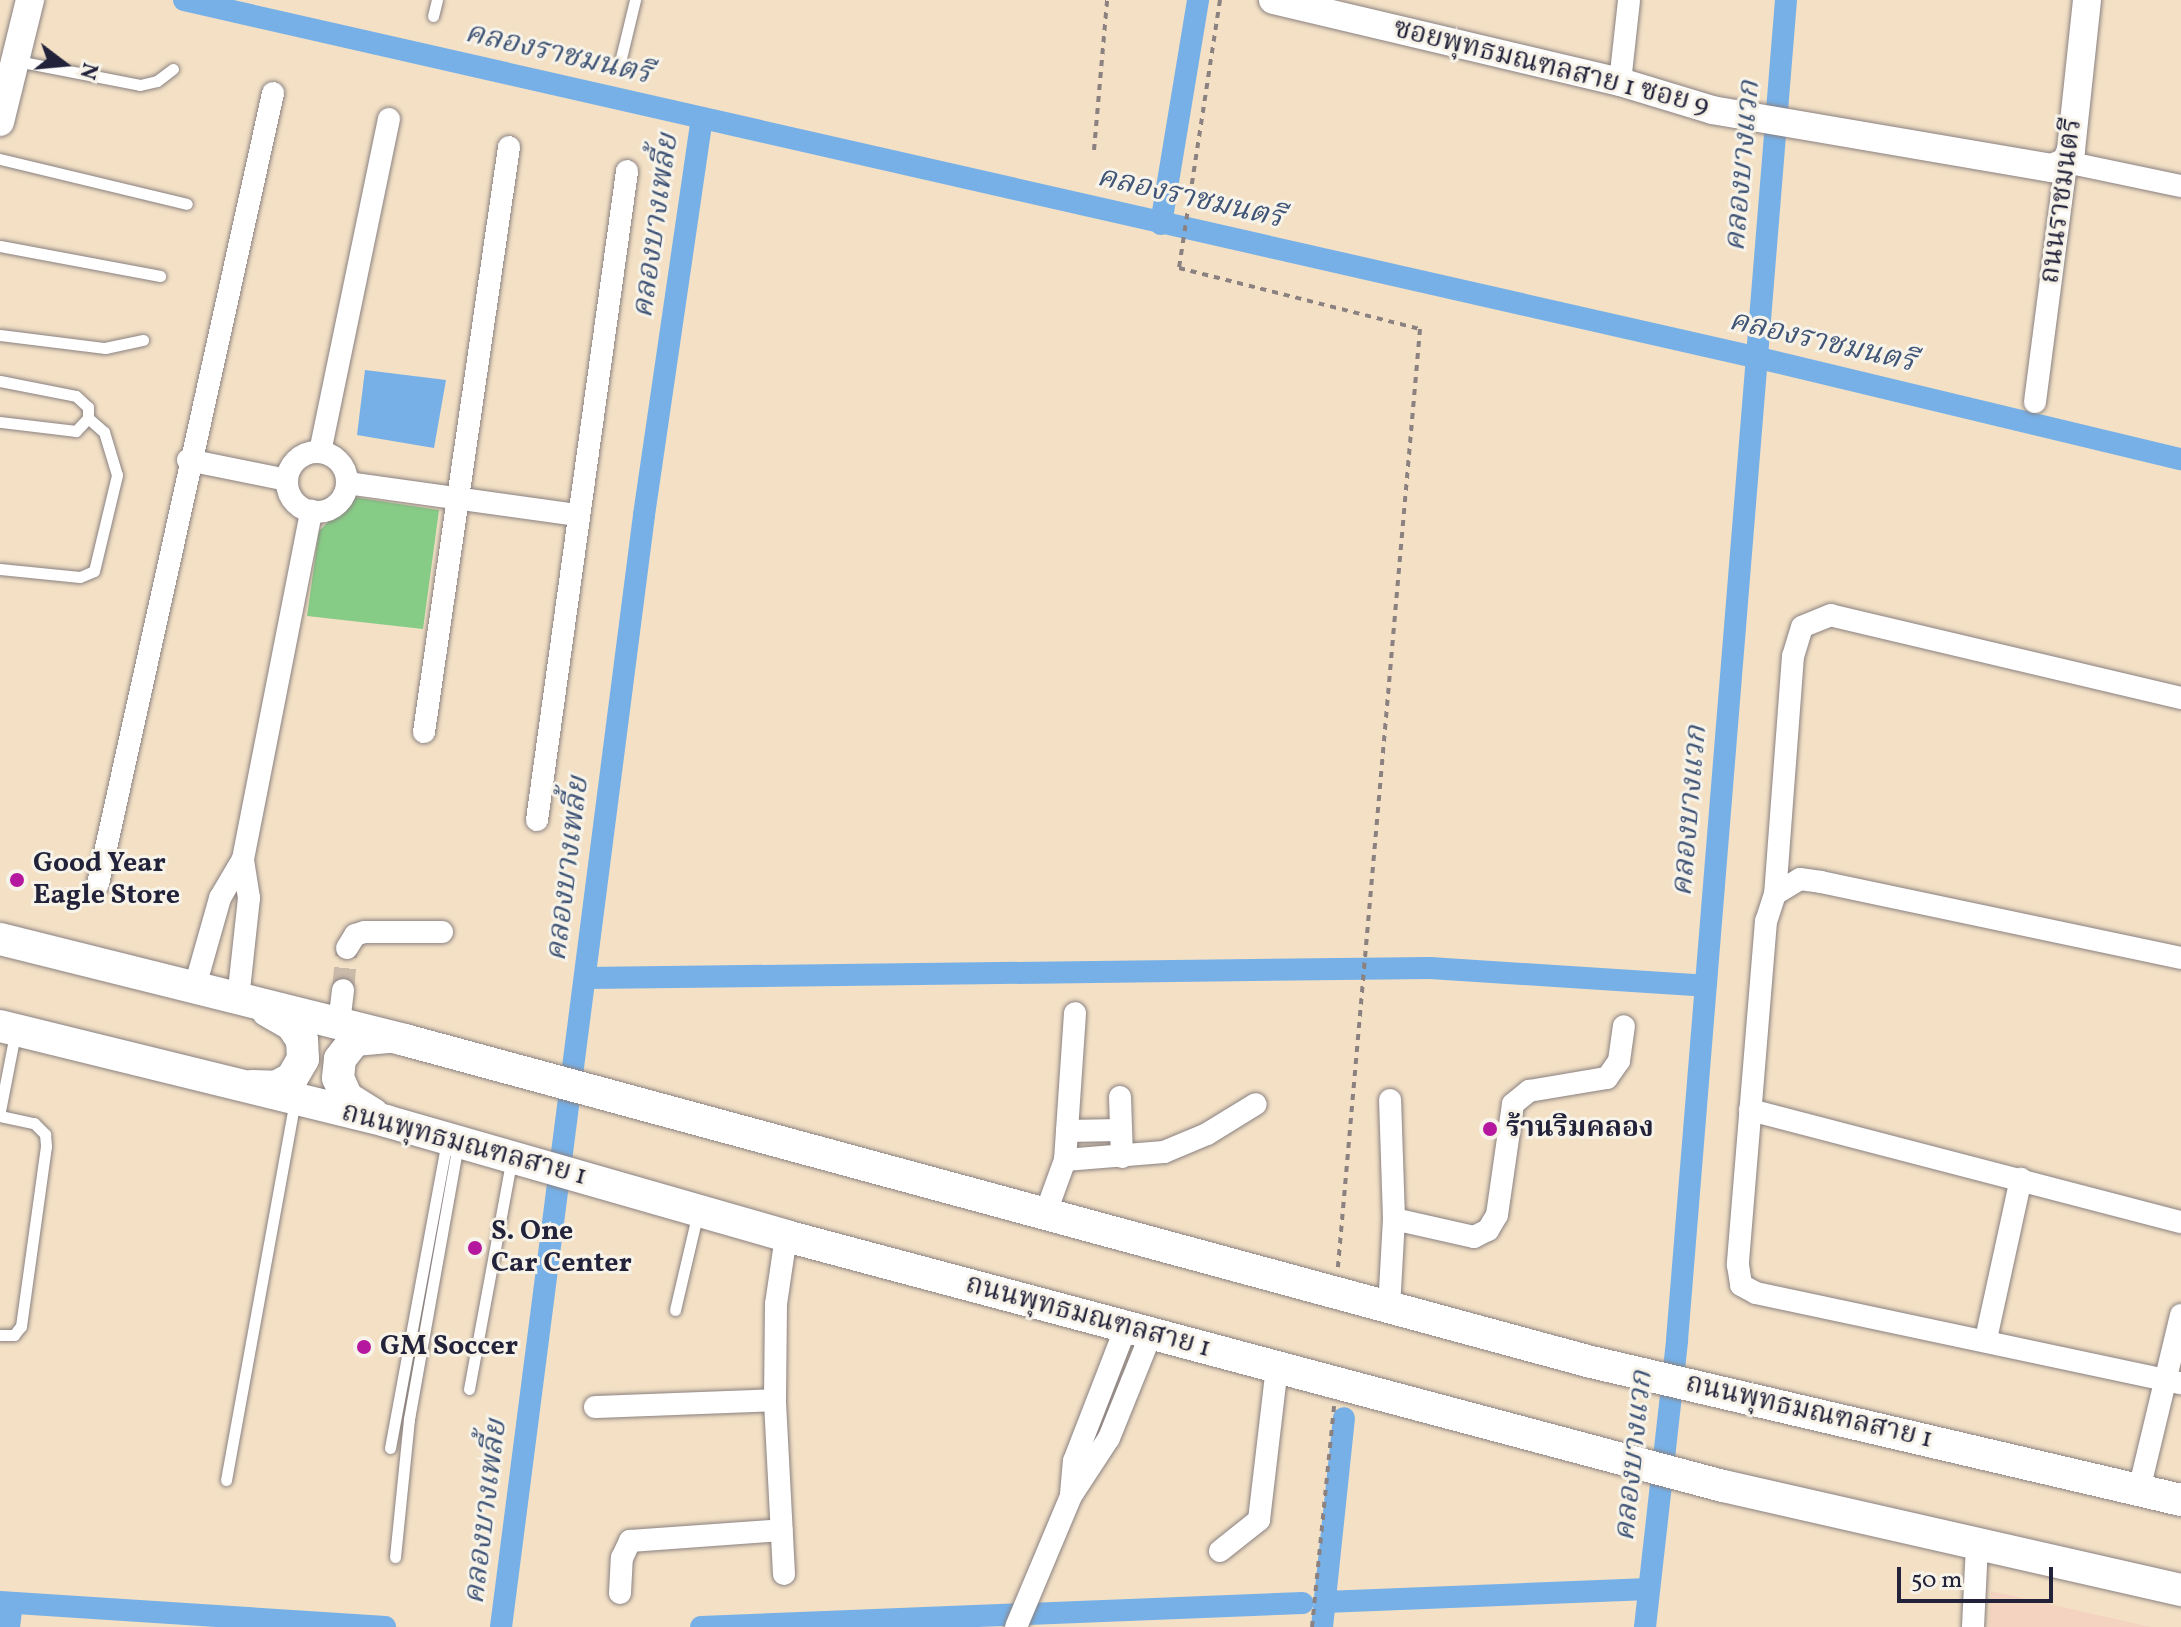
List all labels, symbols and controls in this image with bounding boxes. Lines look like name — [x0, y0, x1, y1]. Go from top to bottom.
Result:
street label: ซอยพุทธมณฑลสาย 1 ซอย 9 — [1390, 12, 1712, 124]
water label: คลองราชมนตรี — [461, 15, 655, 93]
north arrow — [24, 24, 104, 104]
text: N — [70, 59, 105, 83]
water label: คลองบางแวก — [1718, 79, 1768, 253]
street label: ถนนราชมนตรี — [2034, 116, 2090, 286]
water label: คลองบางเพลี้ย — [625, 132, 687, 320]
water label: คลองราชมนตรี — [1093, 159, 1287, 237]
water label: คลองราชมนตรี — [1725, 303, 1919, 381]
water label: คลองบางแวก — [1665, 724, 1715, 898]
water label: คลองบางเพลี้ย — [539, 775, 597, 963]
place label: Good Year Eagle Store — [33, 847, 180, 913]
marker: Good Year Eagle Store — [8, 871, 26, 889]
street label: ถนนพุทธมณฑลสาย 1 — [338, 1096, 590, 1194]
place label: ร้านริมคลอง — [1506, 1112, 1654, 1146]
marker: ร้านริมคลอง — [1481, 1120, 1499, 1138]
place label: S. One Car Center — [491, 1215, 632, 1281]
marker: S. One Car Center — [466, 1239, 484, 1257]
street label: ถนนพุทธมณฑลสาย 1 — [962, 1268, 1214, 1366]
place label: GM Soccer — [380, 1330, 518, 1364]
marker: GM Soccer — [355, 1338, 373, 1356]
street label: ถนนพุทธมณฑลสาย 1 — [1682, 1367, 1936, 1457]
water label: คลองบางแวก — [1607, 1369, 1661, 1543]
water label: คลองบางเพลี้ย — [457, 1418, 515, 1606]
scale bar — [1901, 1551, 2057, 1601]
text: 50 m — [1911, 1564, 1963, 1598]

